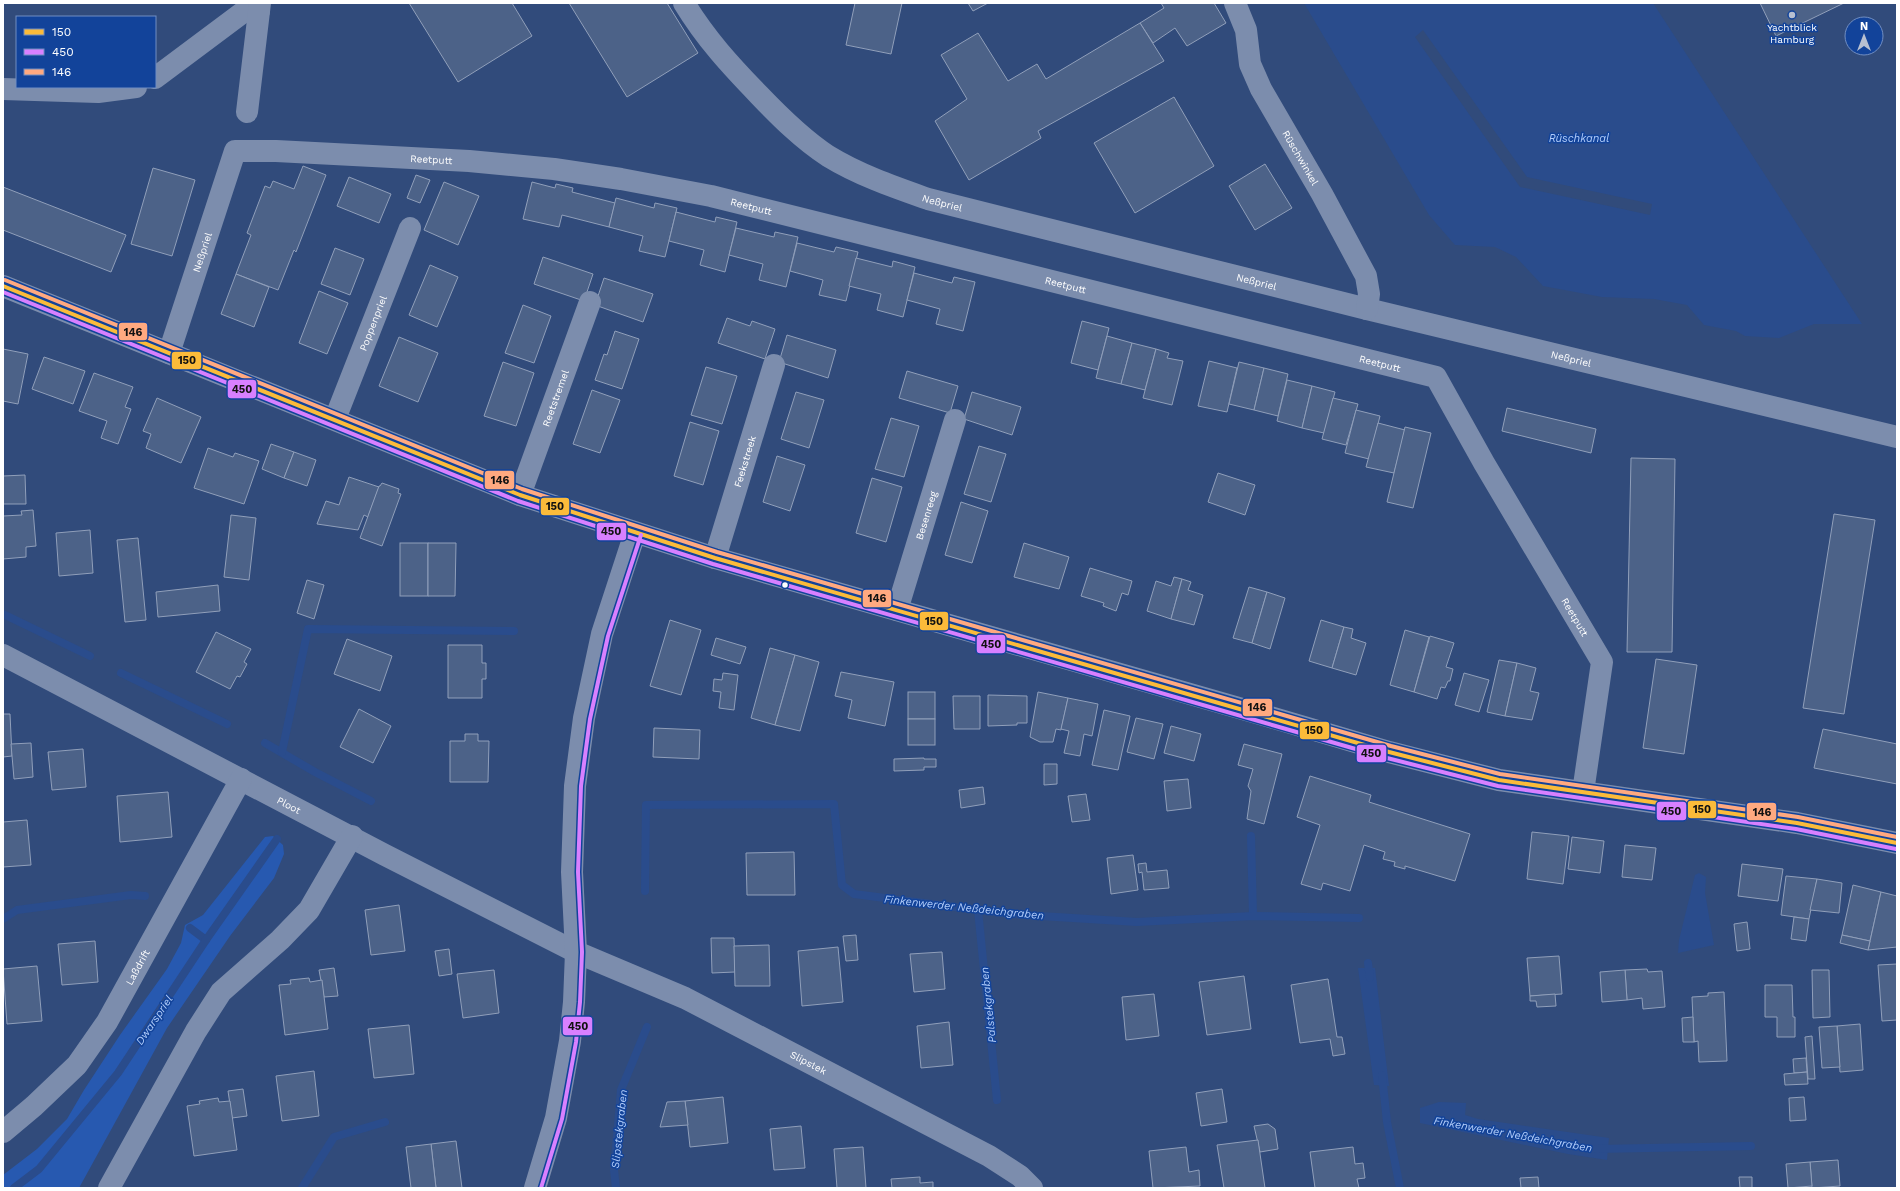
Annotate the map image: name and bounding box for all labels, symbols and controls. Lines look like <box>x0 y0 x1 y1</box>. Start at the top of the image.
marker: Yachtblick Hamburg <box>1787 10 1797 20</box>
legend <box>16 16 156 88</box>
north arrow <box>1844 16 1884 56</box>
text: N <box>1860 20 1868 33</box>
place label: Yachtblick Hamburg <box>1767 22 1817 45</box>
text: 150 <box>52 25 71 39</box>
text: 450 <box>52 45 74 59</box>
text: 146 <box>52 65 71 79</box>
street label: Rüschwinkel <box>1280 129 1321 187</box>
water label: Rüschkanal <box>1549 132 1610 145</box>
street label: Reetputt <box>410 153 453 166</box>
street label: Neßpriel <box>920 192 963 213</box>
street label: Reetputt <box>729 196 774 217</box>
street label: Neßpriel <box>191 231 214 274</box>
street label: Neßpriel <box>1235 271 1278 292</box>
street label: Reetputt <box>1044 275 1088 296</box>
street label: Poppenpriel <box>357 294 389 353</box>
line badge: 146 <box>118 322 148 341</box>
text: 146 <box>124 326 143 339</box>
street label: Neßpriel <box>1550 349 1592 369</box>
line badge: 150 <box>171 351 202 370</box>
street label: Reetputt <box>1358 353 1403 374</box>
text: 150 <box>178 354 196 367</box>
street label: Reetstremel <box>540 368 571 428</box>
line badge: 450 <box>227 379 257 399</box>
text: 450 <box>232 383 252 396</box>
street label: Feekstreek <box>732 434 758 489</box>
line badge: 146 <box>484 470 515 490</box>
text: 146 <box>491 474 510 487</box>
street label: Besenreeg <box>914 489 939 541</box>
line badge: 150 <box>540 497 570 516</box>
text: 150 <box>546 500 564 513</box>
line badge: 450 <box>596 522 627 541</box>
text: 450 <box>601 525 621 538</box>
unlabelled marker <box>780 580 790 590</box>
line badge: 146 <box>862 589 892 608</box>
text: 146 <box>868 592 887 605</box>
street label: Reetputt <box>1559 596 1591 639</box>
line badge: 150 <box>919 611 949 631</box>
text: 150 <box>925 615 943 628</box>
line badge: 450 <box>976 634 1006 654</box>
text: 450 <box>981 638 1001 651</box>
line badge: 146 <box>1242 698 1273 717</box>
text: 146 <box>1248 701 1267 714</box>
line badge: 150 <box>1299 721 1330 740</box>
text: 150 <box>1305 724 1323 737</box>
line badge: 450 <box>1356 744 1387 763</box>
text: 450 <box>1361 747 1381 760</box>
street label: Ploot <box>275 795 303 816</box>
line badge: 150 <box>1687 800 1717 819</box>
line badge: 450 <box>1656 801 1687 821</box>
line badge: 146 <box>1746 802 1777 821</box>
text: 150 <box>1693 803 1711 816</box>
text: 450 <box>1661 805 1681 818</box>
text: 146 <box>1753 806 1772 819</box>
water label: Finkenwerder Neßdeichgraben <box>883 893 1045 922</box>
street label: Laßdrift <box>124 947 152 987</box>
water label: Palstekgraben <box>978 966 999 1044</box>
water label: Dwarspriel <box>133 993 176 1047</box>
line badge: 450 <box>562 1016 593 1036</box>
text: 450 <box>568 1020 588 1033</box>
street label: Slipstek <box>788 1049 829 1077</box>
water label: Slipstekgraben <box>609 1089 630 1169</box>
water label: Finkenwerder Neßdeichgraben <box>1433 1114 1593 1155</box>

